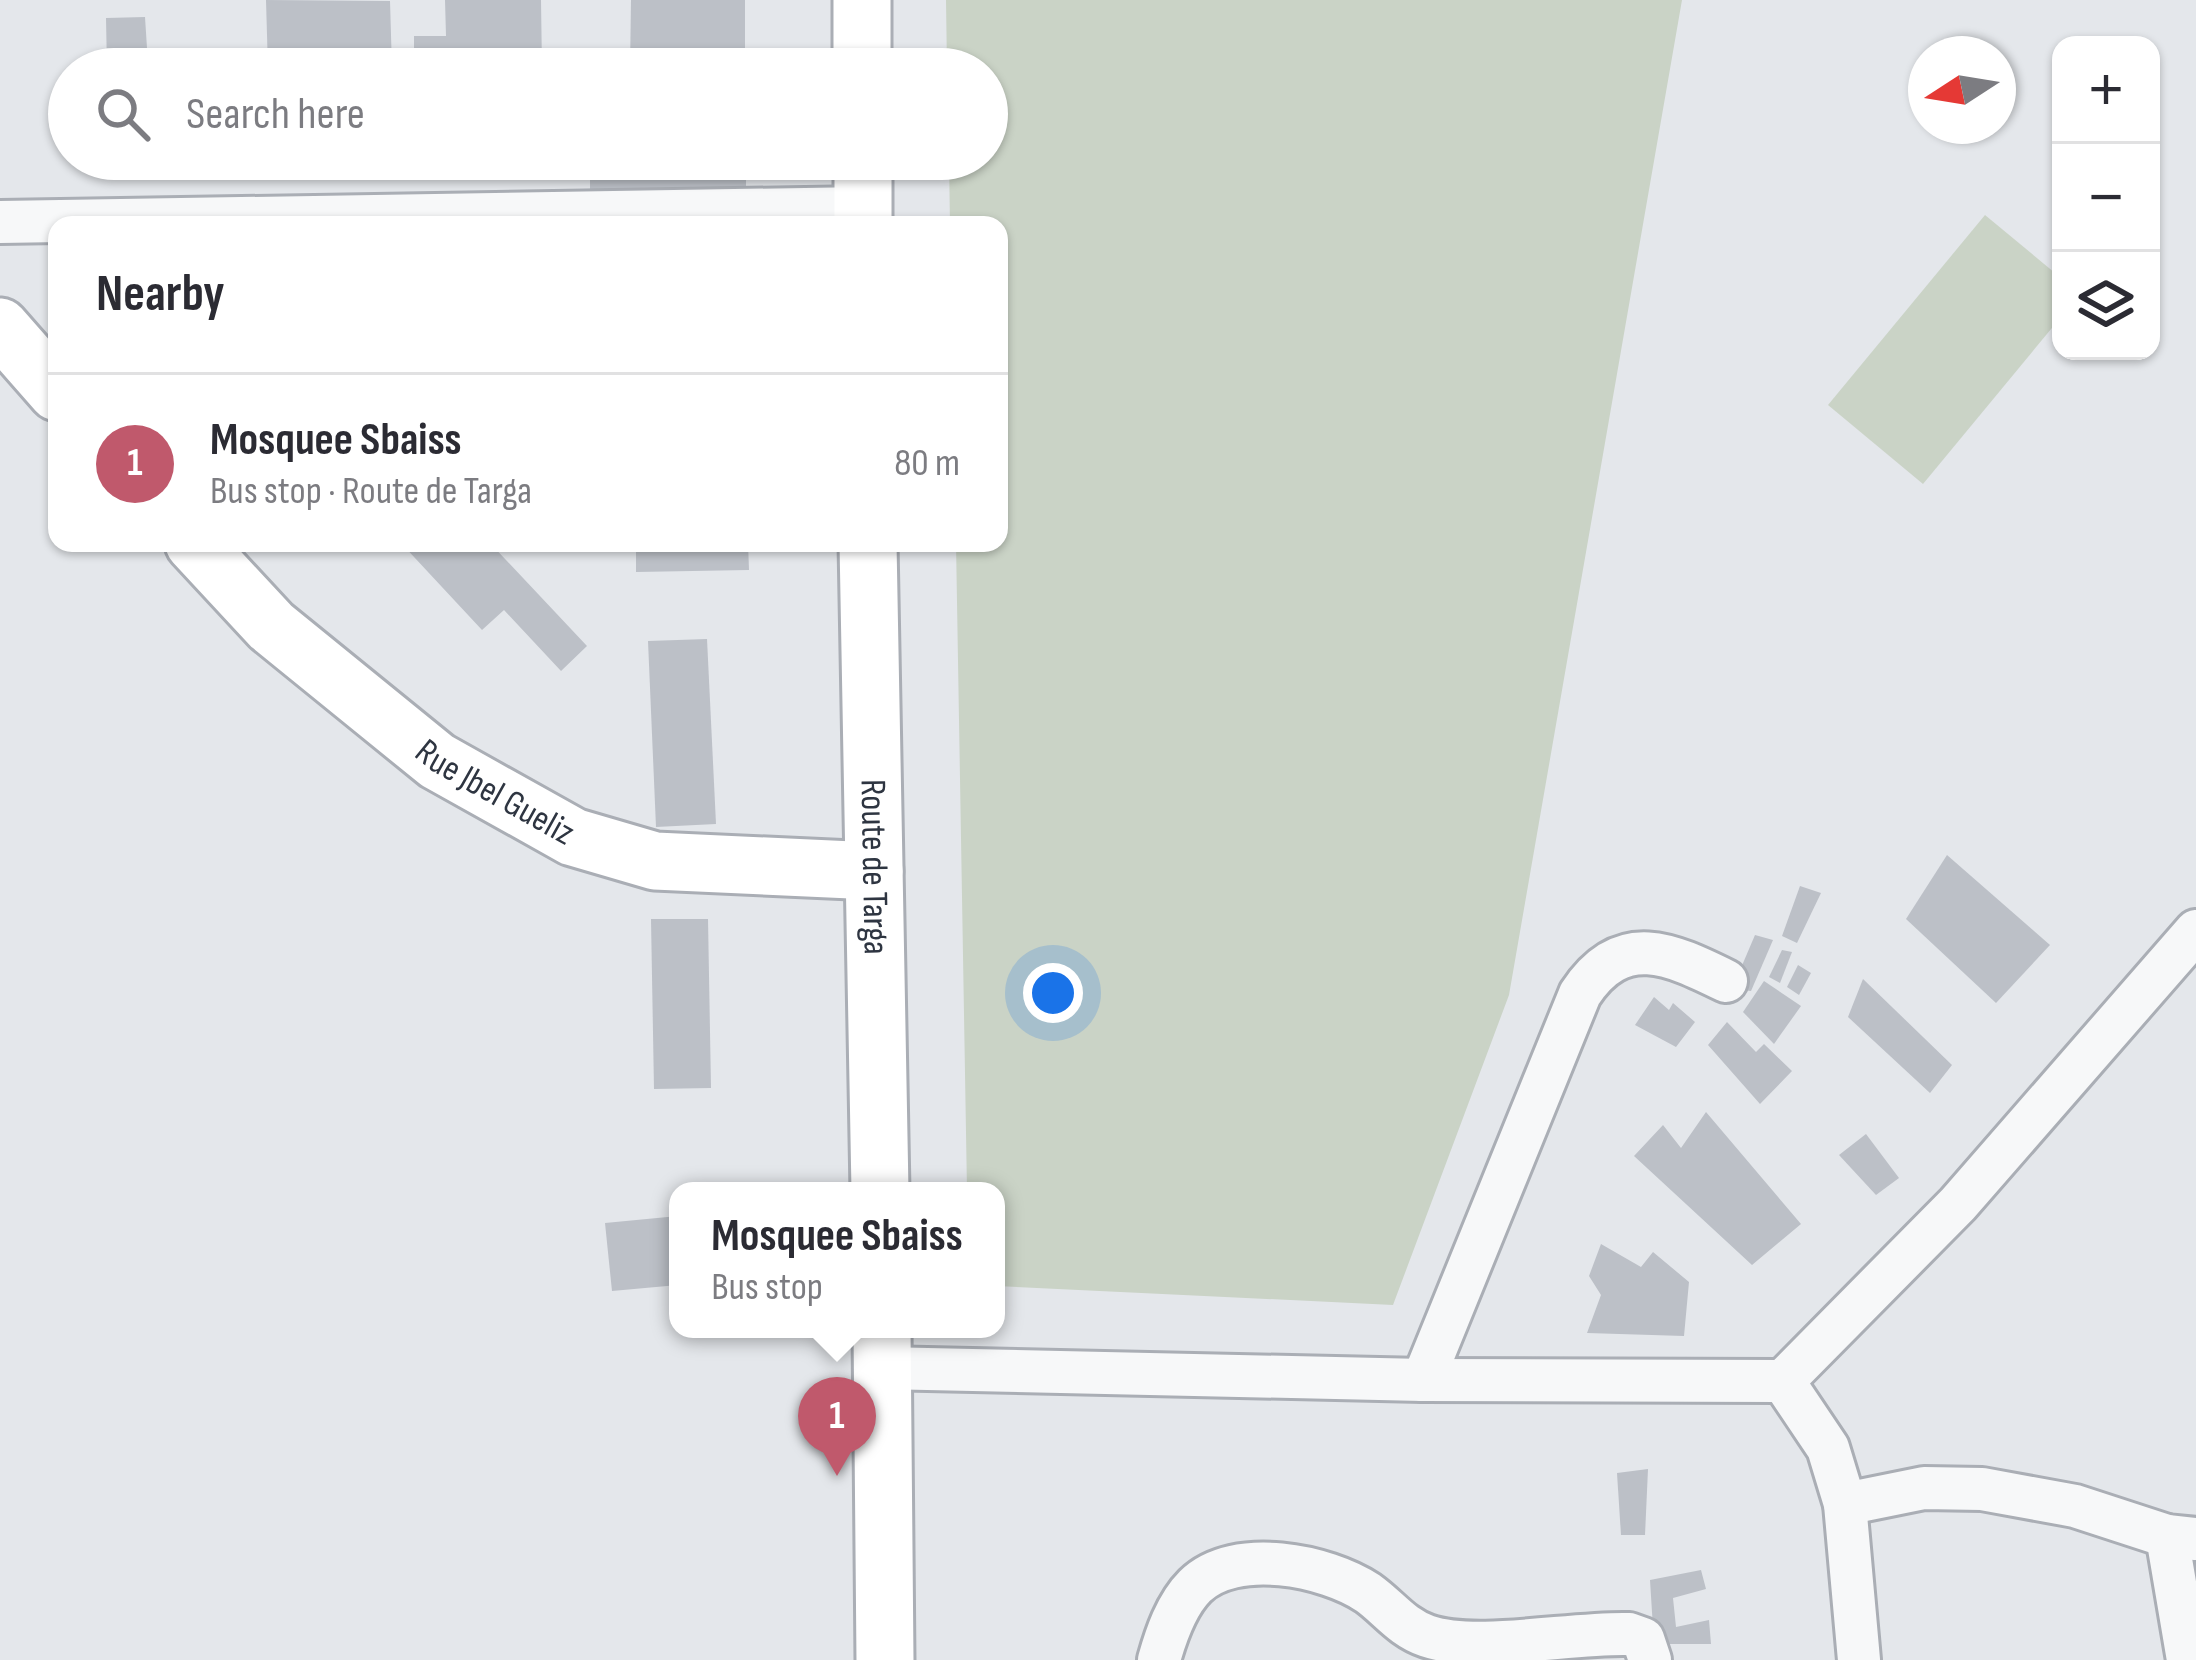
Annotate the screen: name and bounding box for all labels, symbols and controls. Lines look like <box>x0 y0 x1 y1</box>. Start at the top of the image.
north arrow <box>1908 36 2016 144</box>
map controls <box>2052 36 2160 360</box>
button: + <box>2052 36 2160 144</box>
search box <box>48 48 1008 180</box>
icon: search <box>90 81 156 147</box>
text: Search here <box>186 87 365 142</box>
button: − <box>2052 144 2160 252</box>
button: layers <box>2052 252 2160 360</box>
text: Nearby <box>96 264 225 325</box>
text: Mosquee Sbaiss <box>210 413 462 468</box>
text: 1 <box>127 440 143 487</box>
text: 80 m <box>894 440 960 487</box>
text: Bus stop · Route de Targa <box>210 468 532 515</box>
street label: Rue Jbel Gueliz <box>406 730 582 855</box>
street label: Route de Targa <box>851 779 897 955</box>
your location <box>1023 963 1083 1023</box>
popup <box>669 1182 1005 1338</box>
text: Mosquee Sbaiss <box>711 1209 963 1264</box>
text: Bus stop <box>711 1264 823 1311</box>
pin: 1 <box>798 1377 876 1476</box>

